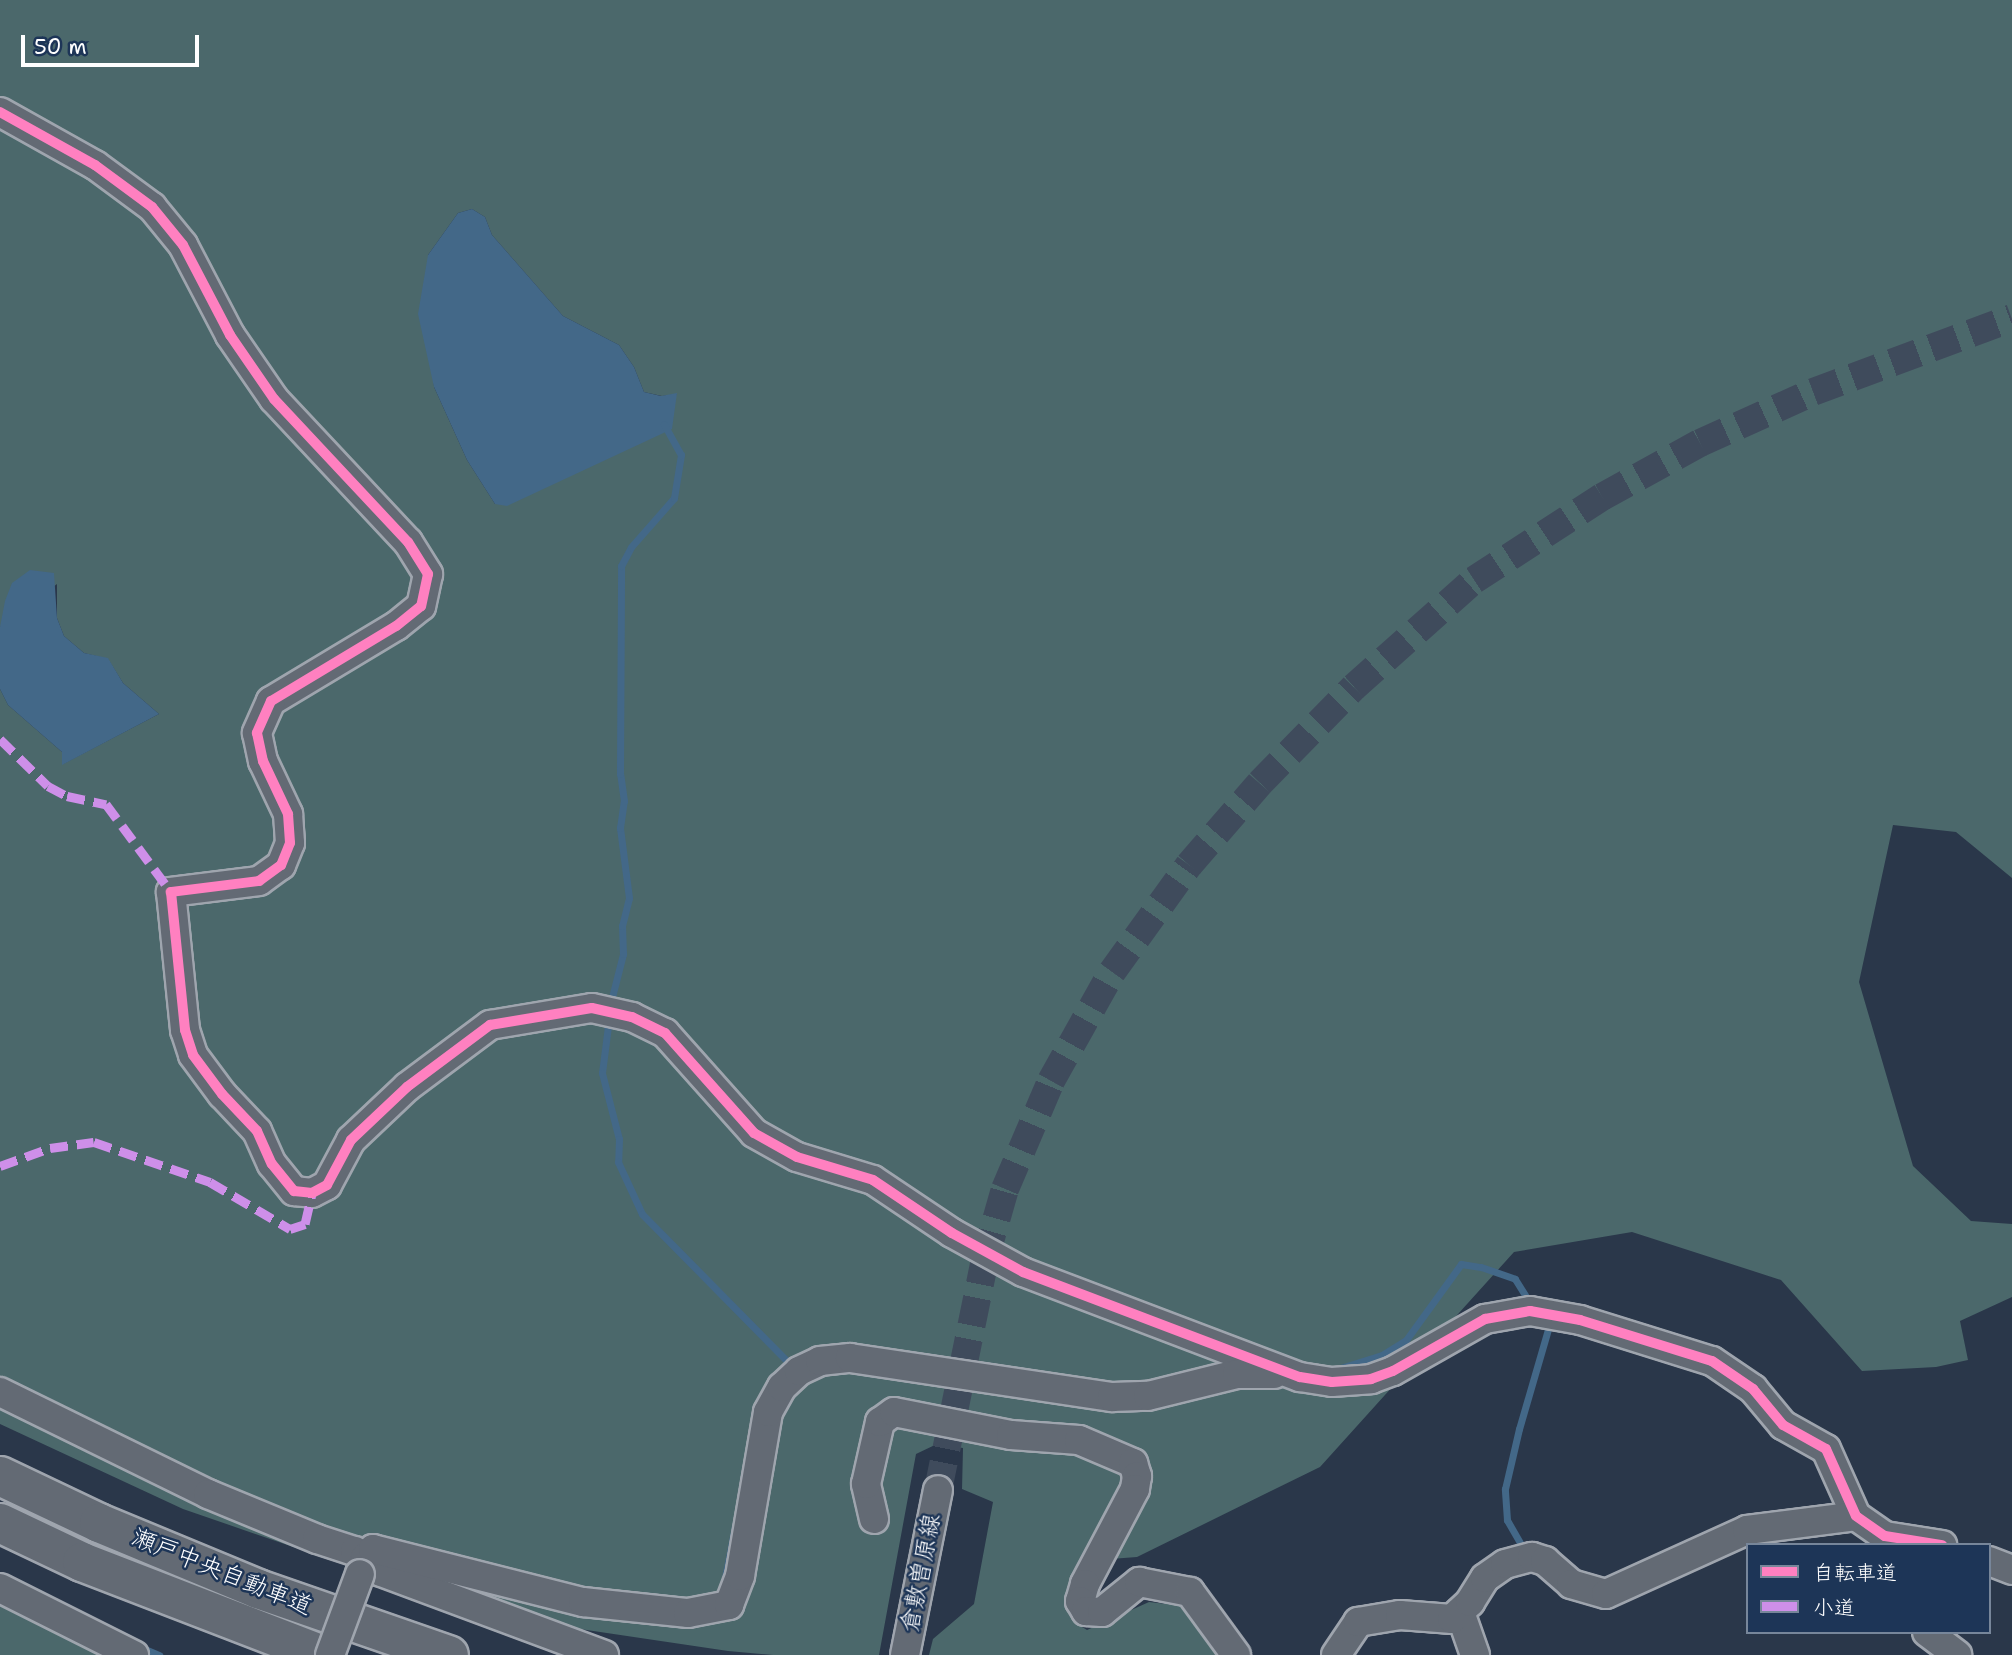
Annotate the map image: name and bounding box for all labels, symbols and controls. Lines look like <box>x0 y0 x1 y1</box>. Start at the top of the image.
scale bar <box>24 21 203 65</box>
text: 50 m <box>34 33 87 61</box>
street label: 倉敷曽原線 <box>895 1511 947 1635</box>
street label: 瀬戸中央自動車道 <box>128 1523 316 1621</box>
legend <box>1746 1543 1991 1634</box>
text: 自転車道 <box>1813 1559 1897 1587</box>
text: 小道 <box>1813 1594 1855 1622</box>

